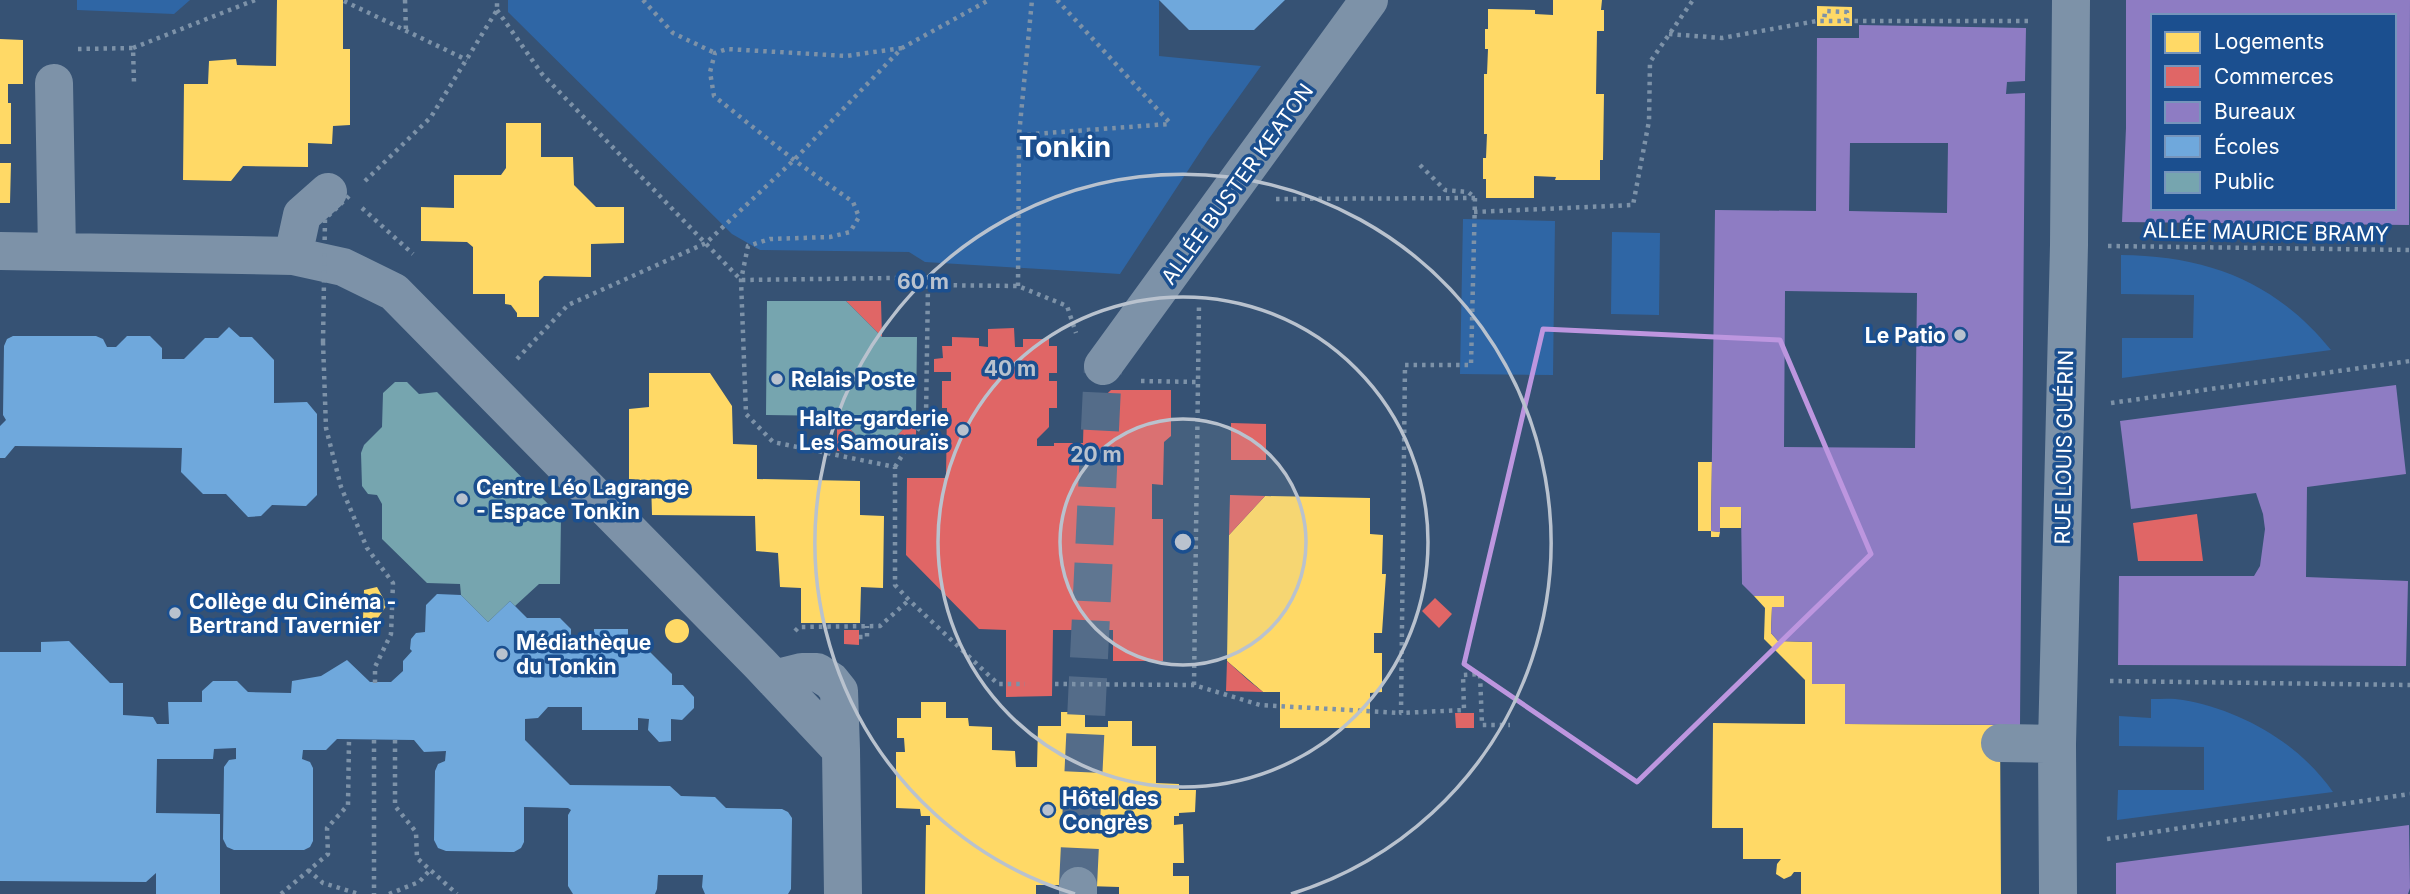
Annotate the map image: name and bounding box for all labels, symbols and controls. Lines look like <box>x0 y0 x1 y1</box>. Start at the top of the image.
legend <box>2151 14 2396 210</box>
text: Logements <box>2214 29 2324 54</box>
text: Commerces <box>2214 64 2334 89</box>
street label: ALLÉE BUSTER KEATON <box>1155 78 1318 289</box>
text: Bureaux <box>2214 99 2296 124</box>
district label: Tonkin <box>1019 130 1111 164</box>
text: Écoles <box>2214 133 2280 159</box>
text: Public <box>2214 169 2275 194</box>
street label: ALLÉE MAURICE BRAMY <box>2143 216 2389 247</box>
text: 60 m <box>897 269 949 294</box>
place label: Le Patio <box>1865 323 1946 348</box>
marker: Le Patio <box>1952 327 1968 343</box>
street label: RUE LOUIS GUÉRIN <box>2049 349 2078 544</box>
text: 40 m <box>984 356 1036 381</box>
place label: Relais Poste <box>791 367 915 392</box>
marker: Relais Poste <box>769 371 785 387</box>
place label: Halte-garderie Les Samouraïs <box>799 406 949 455</box>
marker: Halte-garderie Les Samouraïs <box>955 422 971 438</box>
text: 20 m <box>1070 442 1122 467</box>
place label: Centre Léo Lagrange - Espace Tonkin <box>476 475 689 524</box>
marker: Centre Léo Lagrange - Espace Tonkin <box>454 491 470 507</box>
centre of rings <box>1171 530 1195 554</box>
place label: Collège du Cinéma - Bertrand Tavernier <box>189 589 396 638</box>
marker: Collège du Cinéma - Bertrand Tavernier <box>167 605 183 621</box>
place label: Médiathèque du Tonkin <box>516 630 651 679</box>
marker: Médiathèque du Tonkin <box>494 646 510 662</box>
place label: Hôtel des Congrès <box>1062 786 1159 835</box>
marker: Hôtel des Congrès <box>1040 802 1056 818</box>

